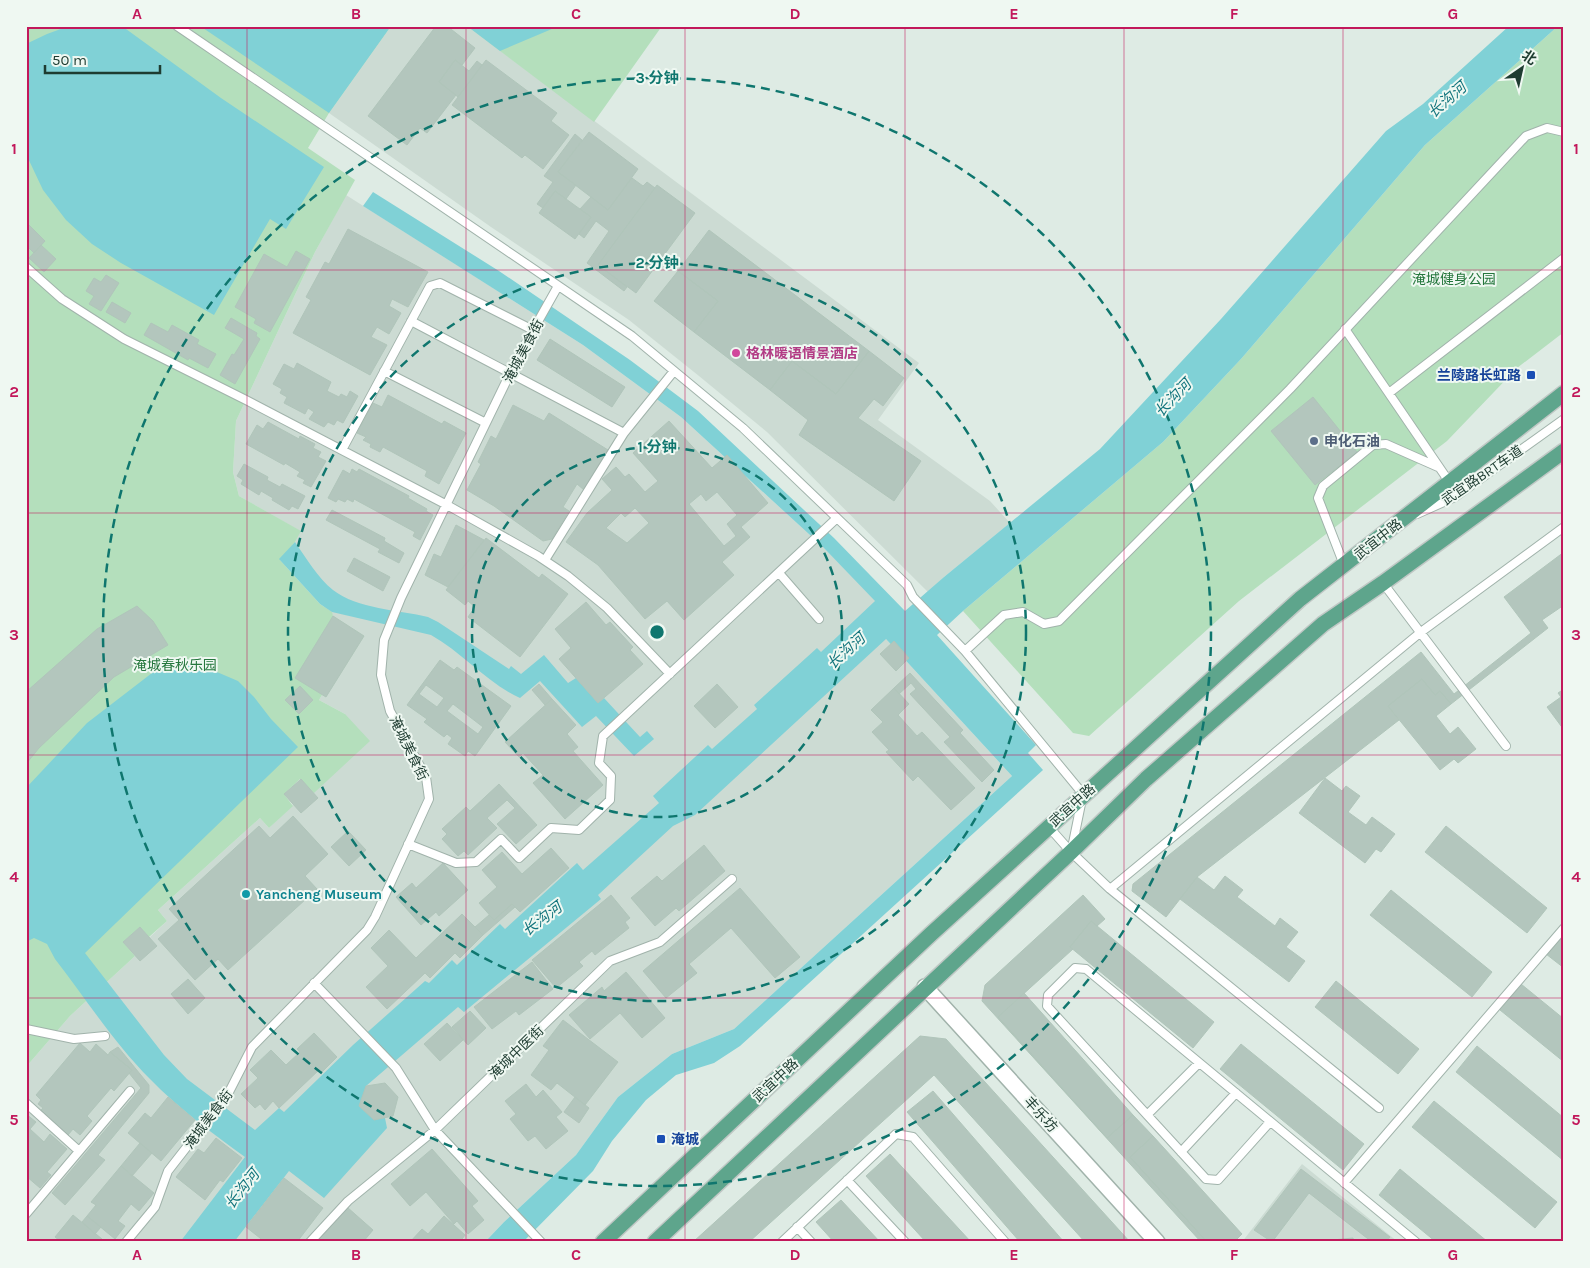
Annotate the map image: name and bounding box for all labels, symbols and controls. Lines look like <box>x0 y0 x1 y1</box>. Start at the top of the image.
text: A <box>132 4 142 23</box>
text: B <box>351 4 361 23</box>
text: C <box>571 4 581 23</box>
text: D <box>790 4 801 23</box>
text: E <box>1009 4 1019 23</box>
text: F <box>1230 4 1239 23</box>
text: G <box>1448 4 1458 23</box>
scale bar <box>45 42 160 74</box>
north arrow <box>1498 42 1548 92</box>
text: 北 <box>1518 47 1540 69</box>
text: 50 m <box>52 51 87 69</box>
text: 3 分钟 <box>635 69 679 87</box>
water label: 长沟河 <box>1424 76 1472 122</box>
text: 1 <box>11 139 17 158</box>
text: 1 <box>1573 139 1579 158</box>
text: 2 分钟 <box>636 254 678 272</box>
park label: 淹城健身公园 <box>1412 271 1496 288</box>
street label: 淹城美食街 <box>500 316 547 386</box>
place label: 格林暖语情景酒店 <box>746 345 858 362</box>
marker: 格林暖语情景酒店 <box>730 347 742 359</box>
place label: 兰陵路长虹路 <box>1437 367 1521 384</box>
marker: 兰陵路长虹路 <box>1525 369 1537 381</box>
water label: 长沟河 <box>1151 373 1197 420</box>
text: 2 <box>9 382 19 401</box>
text: 2 <box>1571 382 1581 401</box>
place label: 申化石油 <box>1324 433 1380 450</box>
marker: 申化石油 <box>1308 435 1320 447</box>
text: 1 分钟 <box>637 438 677 456</box>
street label: 武宜路BRT车道 <box>1438 442 1526 509</box>
street label: 武宜中路 <box>1351 515 1406 563</box>
centre of rings <box>648 623 666 641</box>
text: 3 <box>9 625 19 644</box>
text: 3 <box>1571 625 1581 644</box>
water label: 长沟河 <box>823 627 871 673</box>
park label: 淹城春秋乐园 <box>133 657 217 674</box>
street label: 淹城美食街 <box>386 713 432 783</box>
street label: 武宜中路 <box>1046 780 1099 830</box>
text: 4 <box>9 867 19 886</box>
text: 4 <box>1571 867 1581 886</box>
place label: Yancheng Museum <box>256 886 382 903</box>
marker: Yancheng Museum <box>240 888 252 900</box>
water label: 长沟河 <box>519 896 568 940</box>
street label: 淹城中医街 <box>485 1022 547 1083</box>
street label: 武宜中路 <box>749 1055 802 1106</box>
street label: 淹城美食街 <box>181 1086 236 1152</box>
street label: 丰乐坊 <box>1020 1093 1061 1136</box>
text: 5 <box>9 1110 19 1129</box>
text: 5 <box>1571 1110 1581 1129</box>
place label: 淹城 <box>671 1131 699 1148</box>
marker: 淹城 <box>655 1133 667 1145</box>
water label: 长沟河 <box>221 1164 265 1212</box>
text: A <box>132 1245 142 1264</box>
text: B <box>351 1245 361 1264</box>
text: C <box>571 1245 581 1264</box>
text: D <box>790 1245 801 1264</box>
text: E <box>1009 1245 1019 1264</box>
text: F <box>1230 1245 1239 1264</box>
text: G <box>1448 1245 1458 1264</box>

